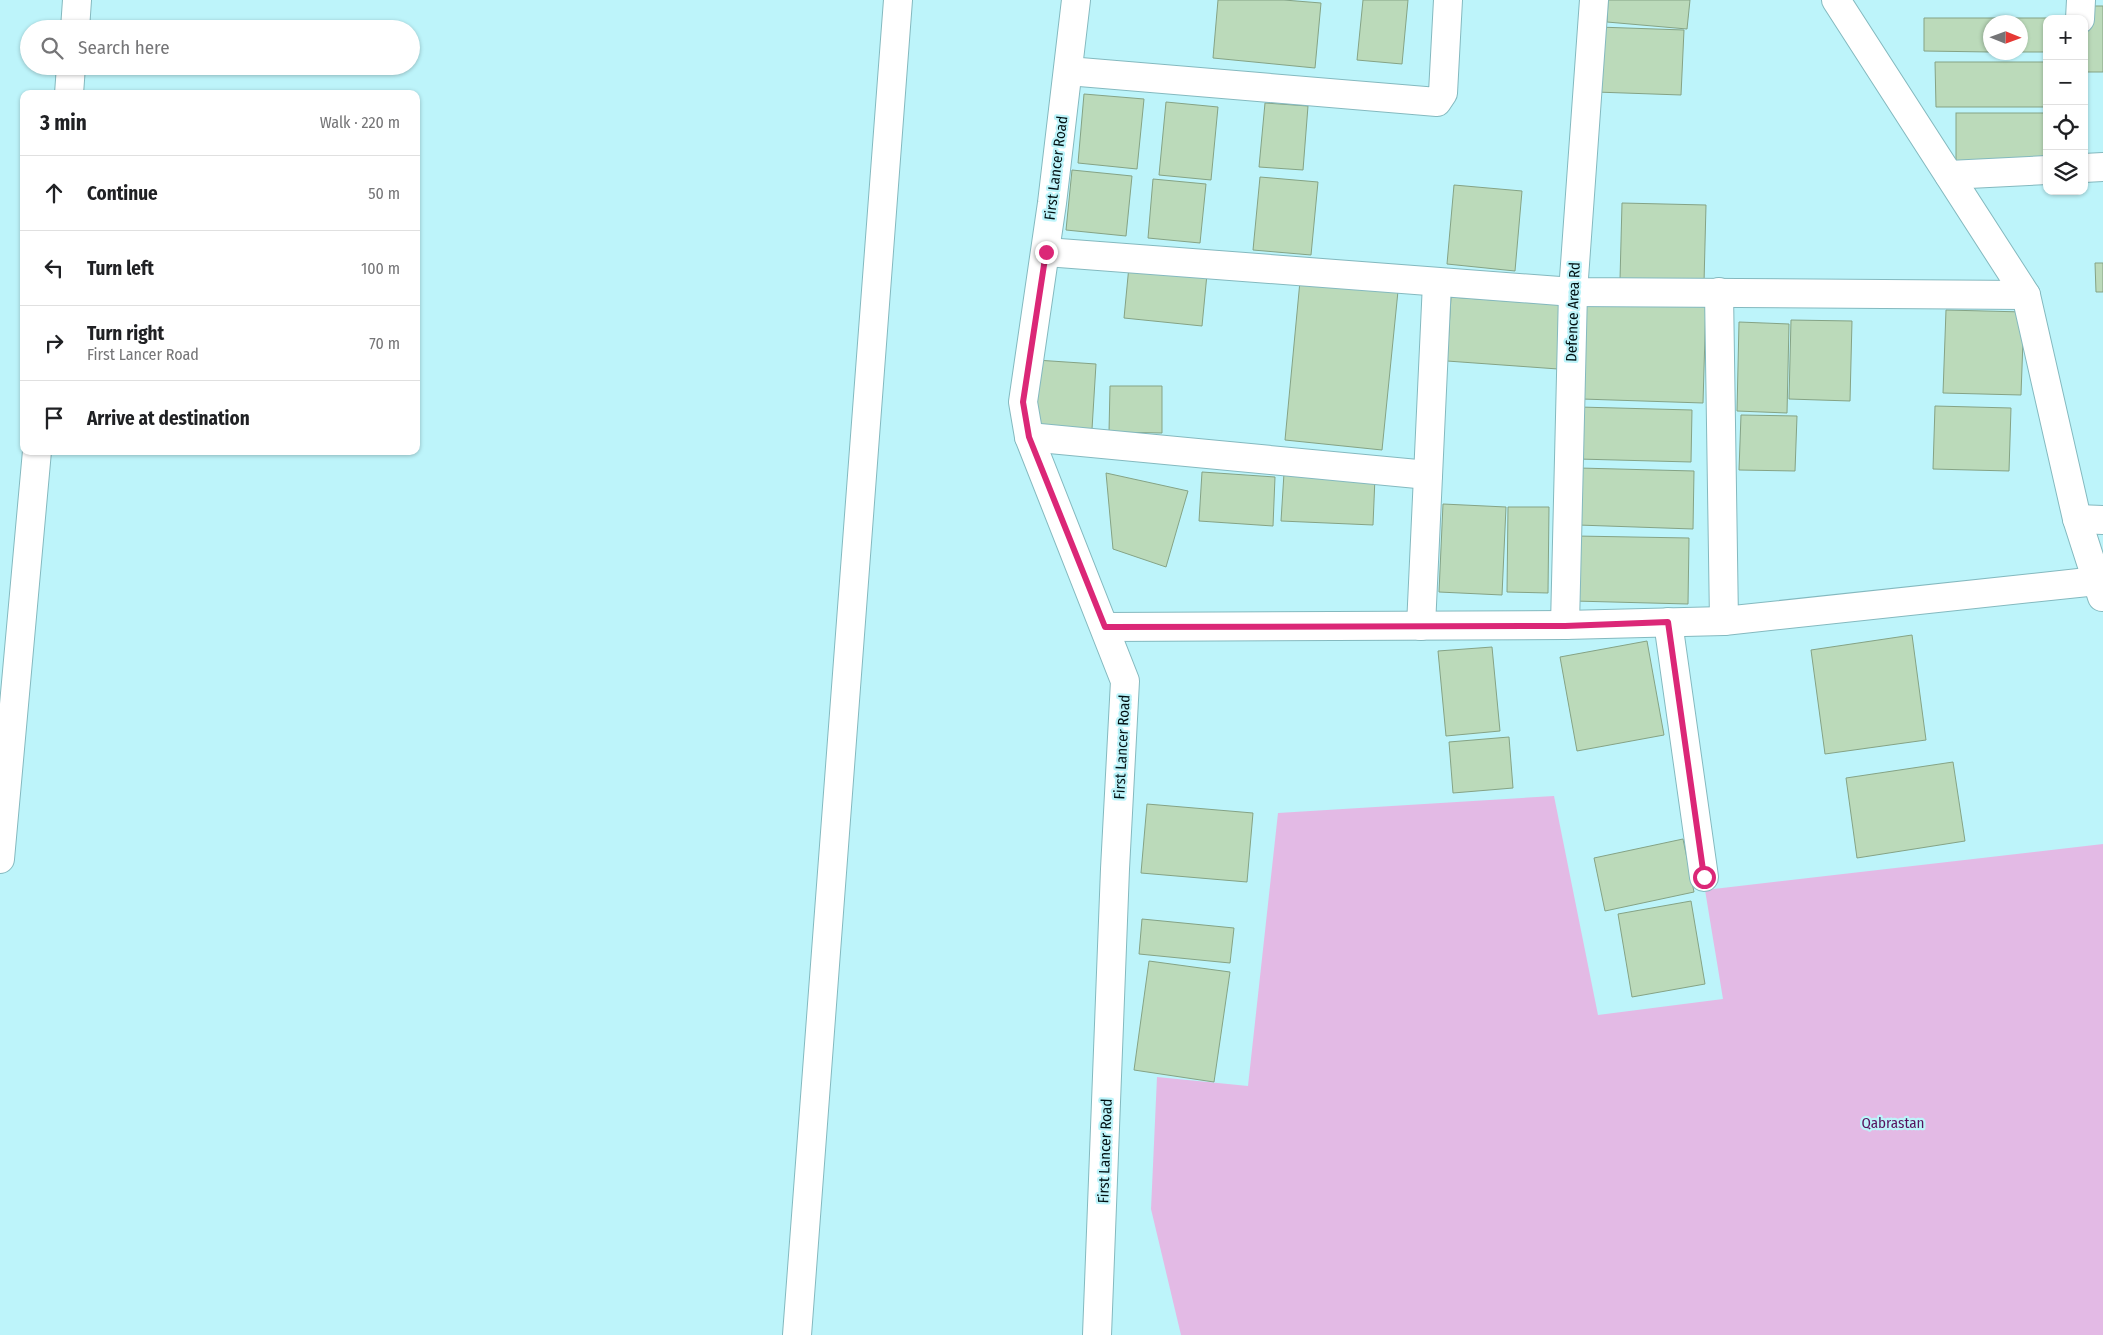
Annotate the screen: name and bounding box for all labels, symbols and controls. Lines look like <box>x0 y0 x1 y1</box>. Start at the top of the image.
north arrow <box>1983 15 2028 60</box>
map controls <box>2043 15 2088 195</box>
button: + <box>2043 15 2088 60</box>
search box <box>20 20 420 75</box>
icon: search <box>38 34 66 62</box>
text: Search here <box>78 36 170 59</box>
button: − <box>2043 60 2088 105</box>
button: locate <box>2043 105 2088 150</box>
text: 3 min <box>40 110 87 136</box>
text: Walk · 220 m <box>320 113 400 132</box>
street label: First Lancer Road <box>1041 115 1071 221</box>
button: layers <box>2043 150 2088 195</box>
icon: ahead <box>40 179 68 207</box>
text: Continue <box>87 182 158 205</box>
text: 50 m <box>368 184 400 203</box>
route end <box>1035 241 1058 264</box>
icon: left <box>40 254 68 282</box>
text: Turn left <box>87 257 154 280</box>
text: 100 m <box>361 259 400 278</box>
street label: Defence Area Rd <box>1562 262 1584 362</box>
text: Turn right <box>87 322 164 345</box>
icon: right <box>40 329 68 357</box>
text: 70 m <box>369 334 400 353</box>
text: First Lancer Road <box>87 345 199 364</box>
icon: arrive <box>40 404 68 432</box>
text: Arrive at destination <box>87 407 250 430</box>
street label: First Lancer Road <box>1110 694 1134 800</box>
route start <box>1693 866 1716 889</box>
street label: First Lancer Road <box>1094 1098 1116 1204</box>
park label: Qabrastan <box>1861 1114 1925 1132</box>

